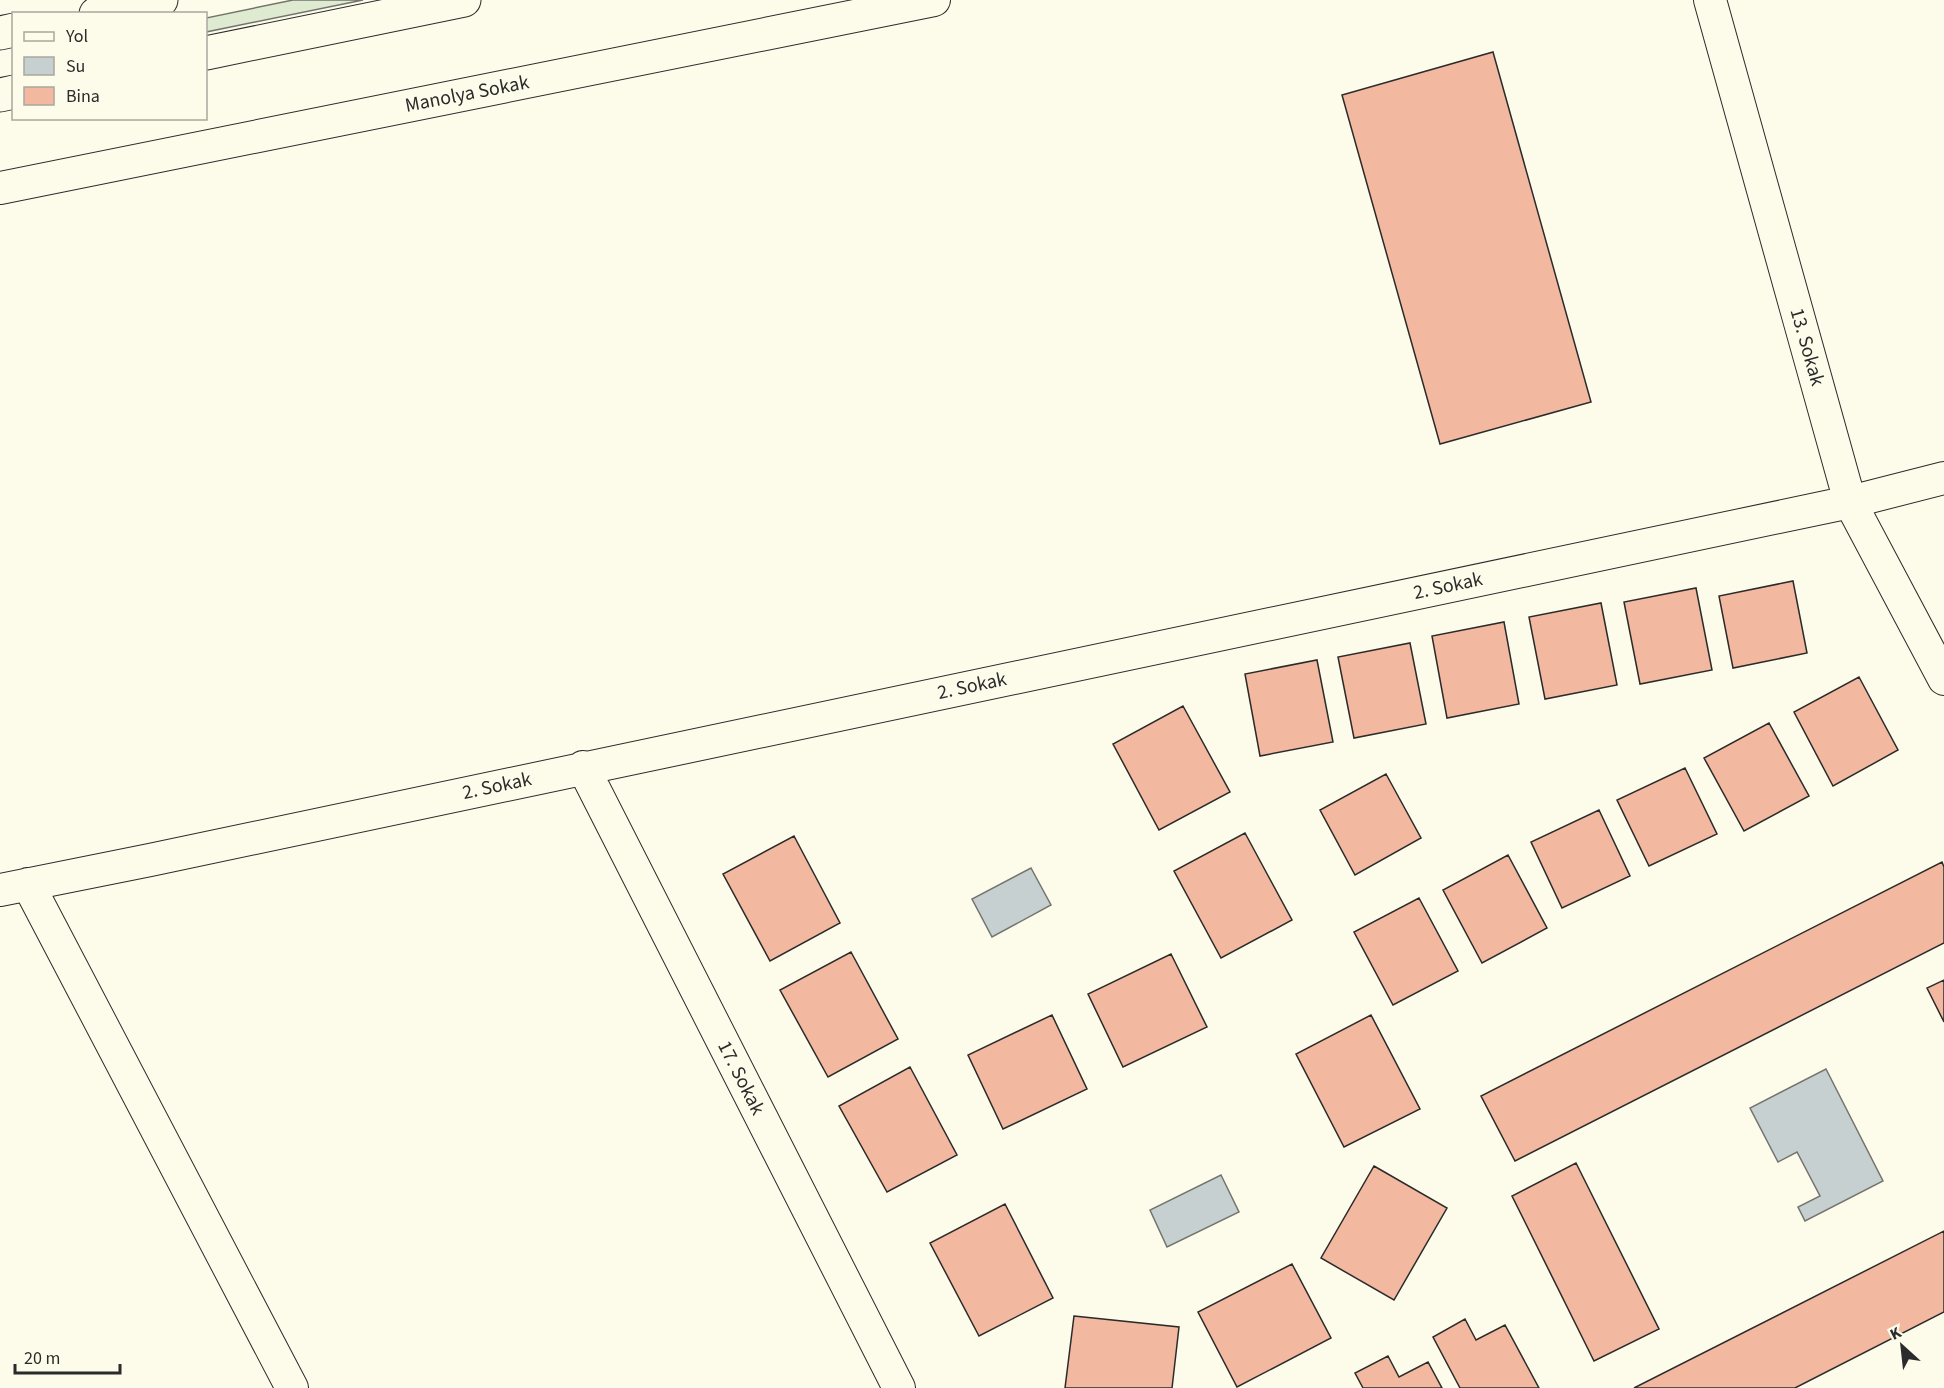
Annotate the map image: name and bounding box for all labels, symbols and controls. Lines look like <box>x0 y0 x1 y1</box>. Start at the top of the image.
legend <box>12 12 207 120</box>
text: Yol <box>65 24 88 49</box>
text: Su <box>66 54 85 79</box>
street label: Manolya Sokak <box>403 68 531 120</box>
text: Bina <box>66 84 100 109</box>
street label: 13. Sokak <box>1783 305 1832 389</box>
street label: 2. Sokak <box>1411 565 1485 607</box>
street label: 2. Sokak <box>935 665 1009 707</box>
street label: 2. Sokak <box>460 765 534 807</box>
street label: 17. Sokak <box>710 1036 772 1120</box>
north arrow <box>1872 1316 1932 1376</box>
text: K <box>1886 1321 1905 1346</box>
scale bar <box>15 1337 120 1375</box>
text: 20 m <box>24 1346 60 1371</box>

